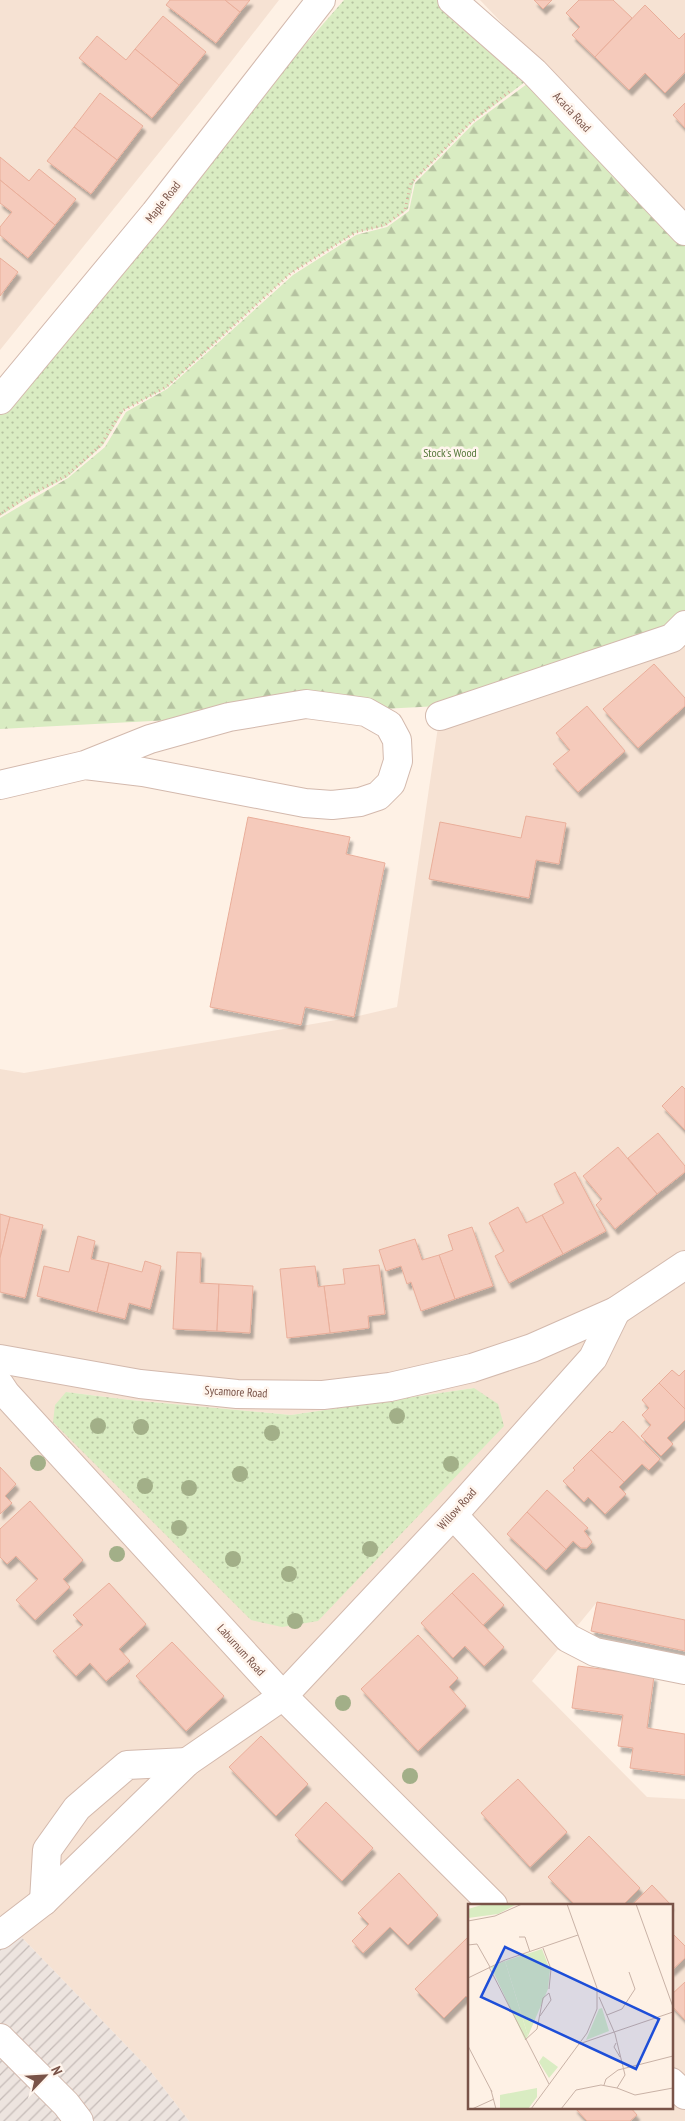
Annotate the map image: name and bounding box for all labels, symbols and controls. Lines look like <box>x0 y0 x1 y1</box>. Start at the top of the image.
street label: Acacia Road <box>550 89 595 135</box>
street label: Maple Road <box>142 178 183 225</box>
park label: Stock's Wood <box>423 445 477 460</box>
street label: Sycamore Road <box>204 1382 268 1401</box>
street label: Willow Road <box>434 1485 479 1533</box>
street label: Laburnum Road <box>214 1621 269 1679</box>
inset map <box>468 1904 672 2108</box>
north arrow <box>20 2051 70 2101</box>
text: N <box>47 2063 67 2078</box>

